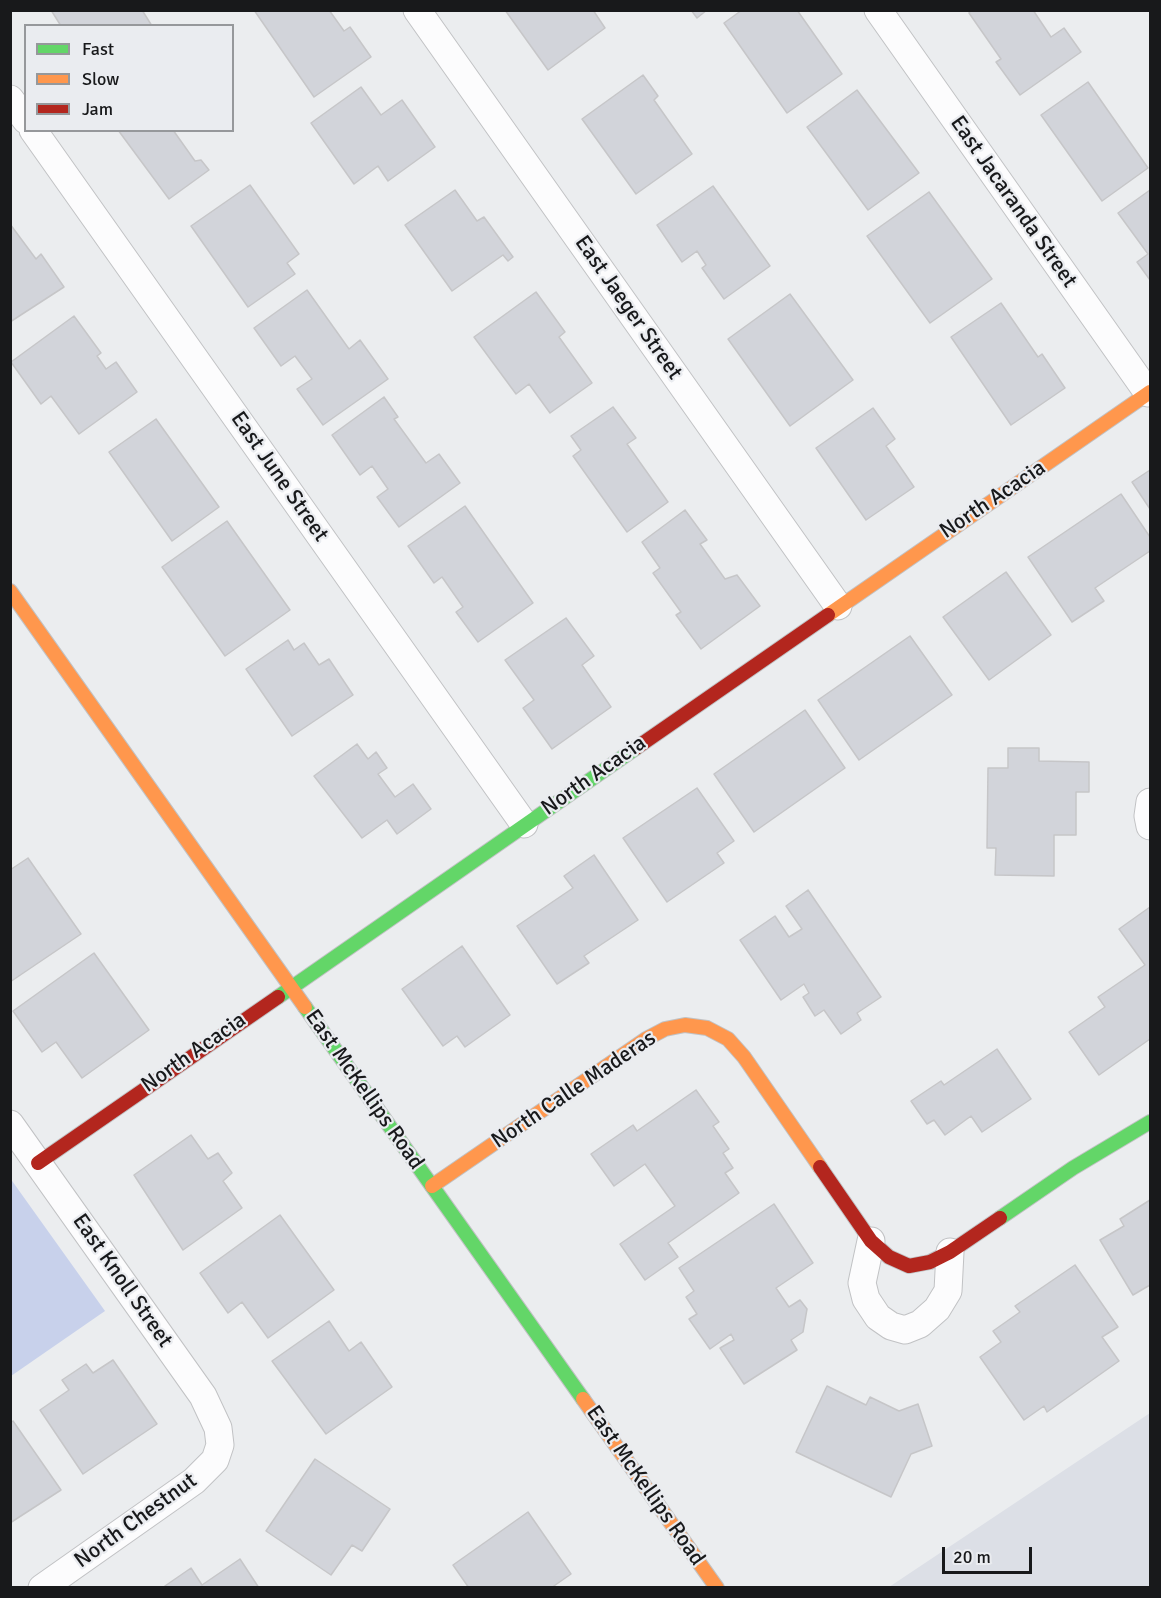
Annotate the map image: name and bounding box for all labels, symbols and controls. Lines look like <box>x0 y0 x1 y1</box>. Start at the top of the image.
legend <box>24 24 234 132</box>
text: Fast <box>82 38 114 60</box>
text: Slow <box>82 68 119 90</box>
text: Jam <box>82 98 113 120</box>
street label: East Jacaranda Street <box>944 111 1082 293</box>
street label: East Jaeger Street <box>568 231 688 385</box>
street label: East June Street <box>224 407 334 547</box>
street label: North Acacia <box>935 455 1051 545</box>
street label: North Acacia <box>537 730 651 822</box>
street label: East McKellips Road <box>299 1005 429 1175</box>
street label: North Acacia <box>137 1007 251 1099</box>
street label: North Calle Maderas <box>487 1025 661 1155</box>
street label: East Knoll Street <box>66 1209 178 1353</box>
street label: East McKellips Road <box>580 1401 710 1571</box>
street label: North Chestnut <box>70 1468 202 1574</box>
scale bar <box>945 1535 1035 1573</box>
text: 20 m <box>953 1546 991 1568</box>

